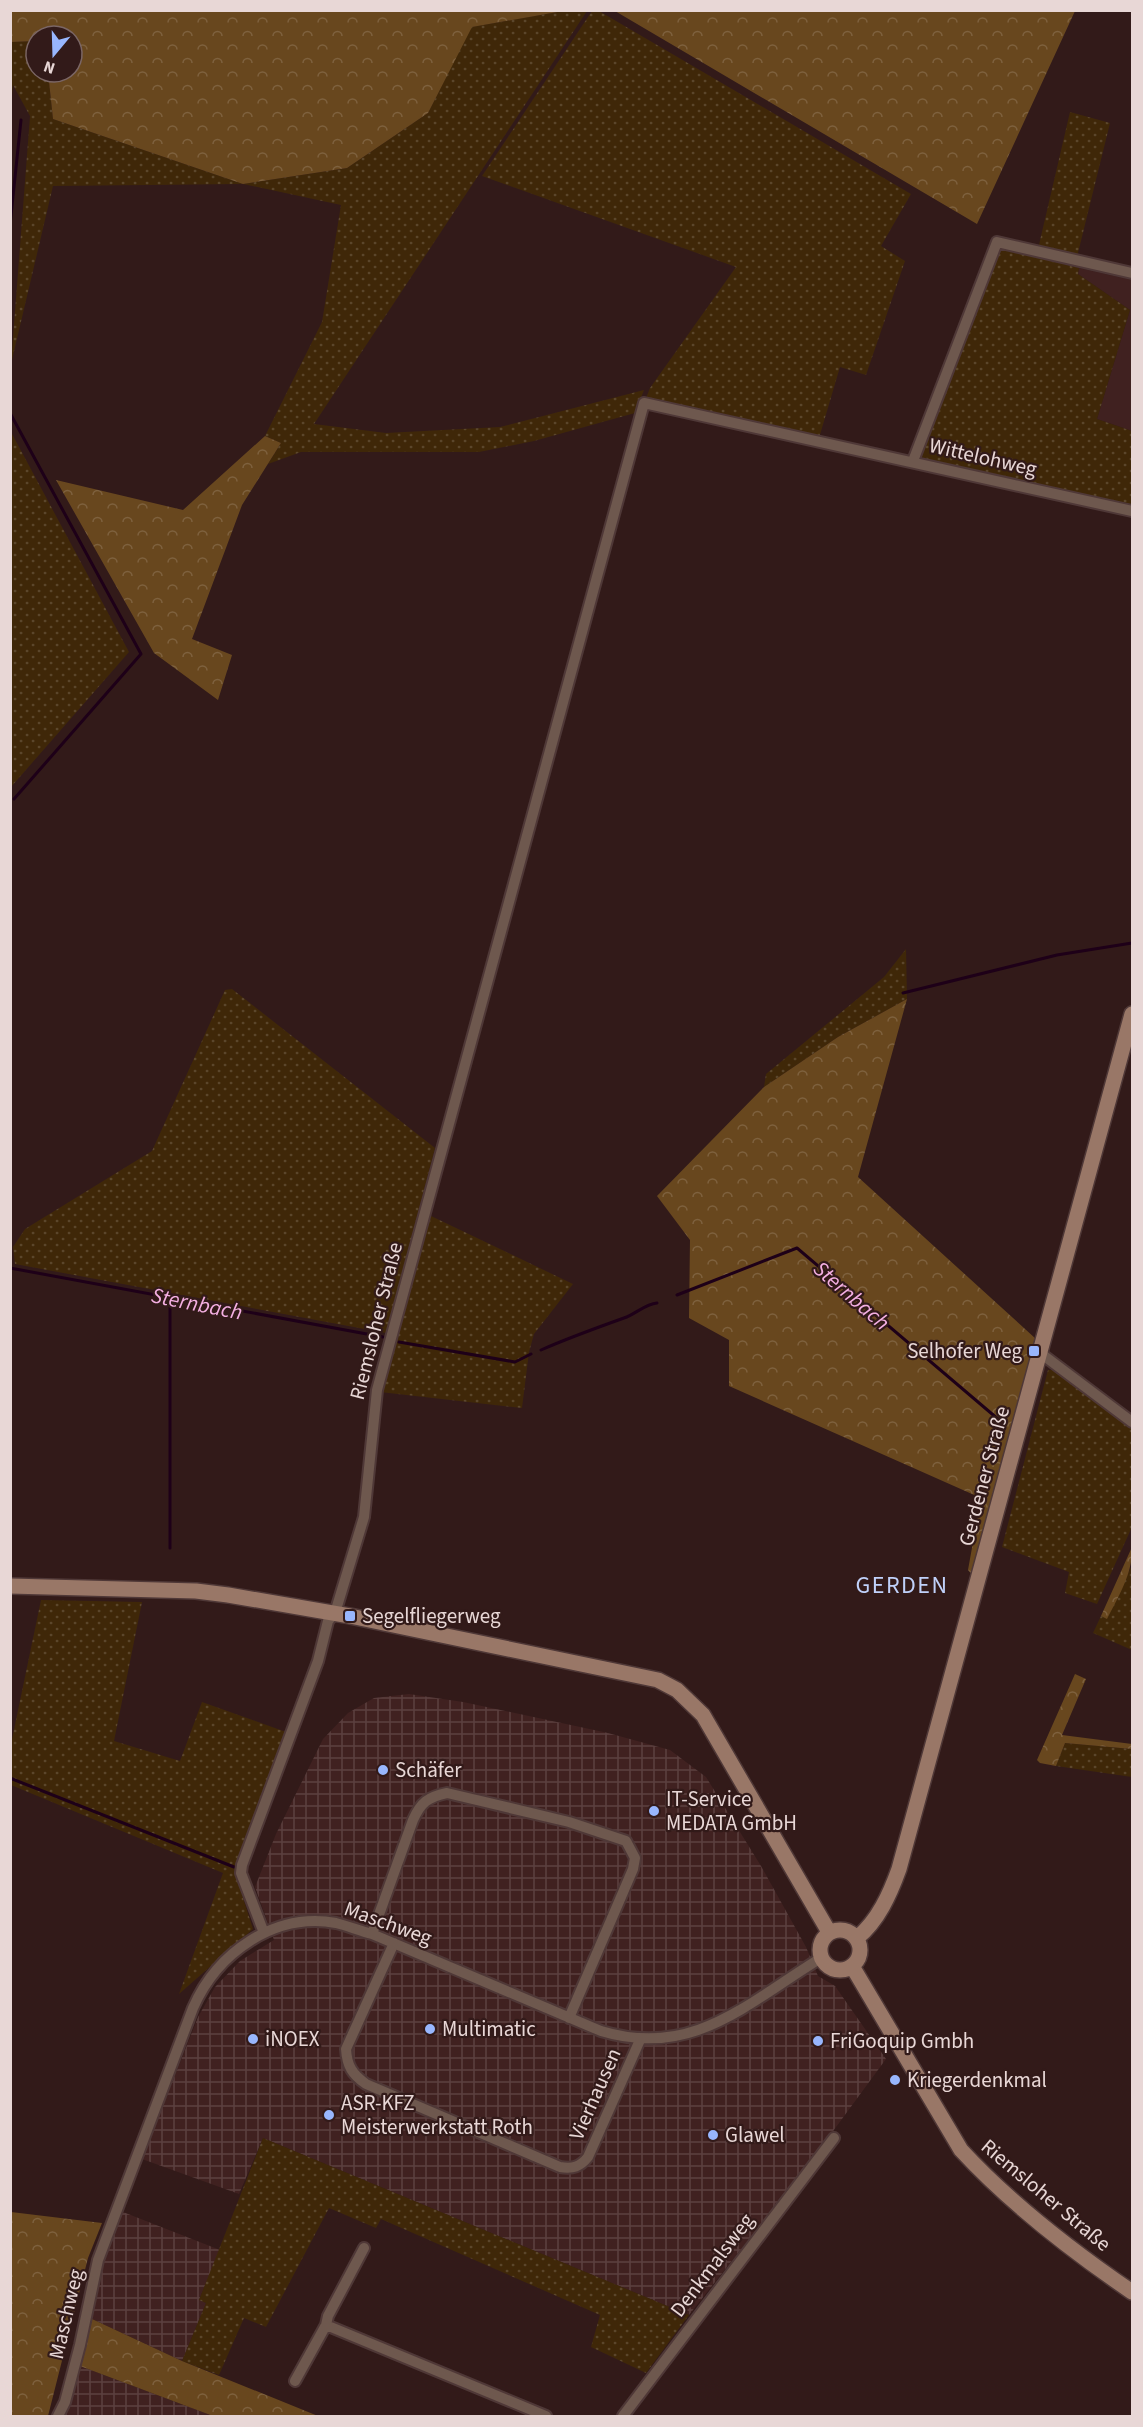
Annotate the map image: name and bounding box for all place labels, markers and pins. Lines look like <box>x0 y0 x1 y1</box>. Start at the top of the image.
place label: Selhofer Weg <box>907 1336 1022 1366</box>
marker: Selhofer Weg <box>1027 1344 1041 1358</box>
place label: Segelfliegerweg <box>362 1601 501 1631</box>
marker: Segelfliegerweg <box>343 1609 357 1623</box>
place label: Schäfer <box>395 1755 462 1785</box>
marker: Schäfer <box>376 1763 390 1777</box>
place label: IT-Service MEDATA GmbH <box>666 1784 797 1838</box>
marker: IT-Service MEDATA GmbH <box>647 1804 661 1818</box>
place label: Multimatic <box>442 2014 536 2044</box>
marker: Multimatic <box>423 2022 437 2036</box>
place label: iNOEX <box>265 2024 320 2054</box>
place label: FriGoquip Gmbh <box>830 2026 974 2056</box>
marker: iNOEX <box>246 2032 260 2046</box>
marker: FriGoquip Gmbh <box>811 2034 825 2048</box>
place label: Kriegerdenkmal <box>907 2065 1047 2095</box>
marker: Kriegerdenkmal <box>888 2073 902 2087</box>
place label: ASR-KFZ Meisterwerkstatt Roth <box>341 2088 533 2142</box>
marker: ASR-KFZ Meisterwerkstatt Roth <box>322 2108 336 2122</box>
place label: Glawel <box>725 2120 785 2150</box>
marker: Glawel <box>706 2128 720 2142</box>

